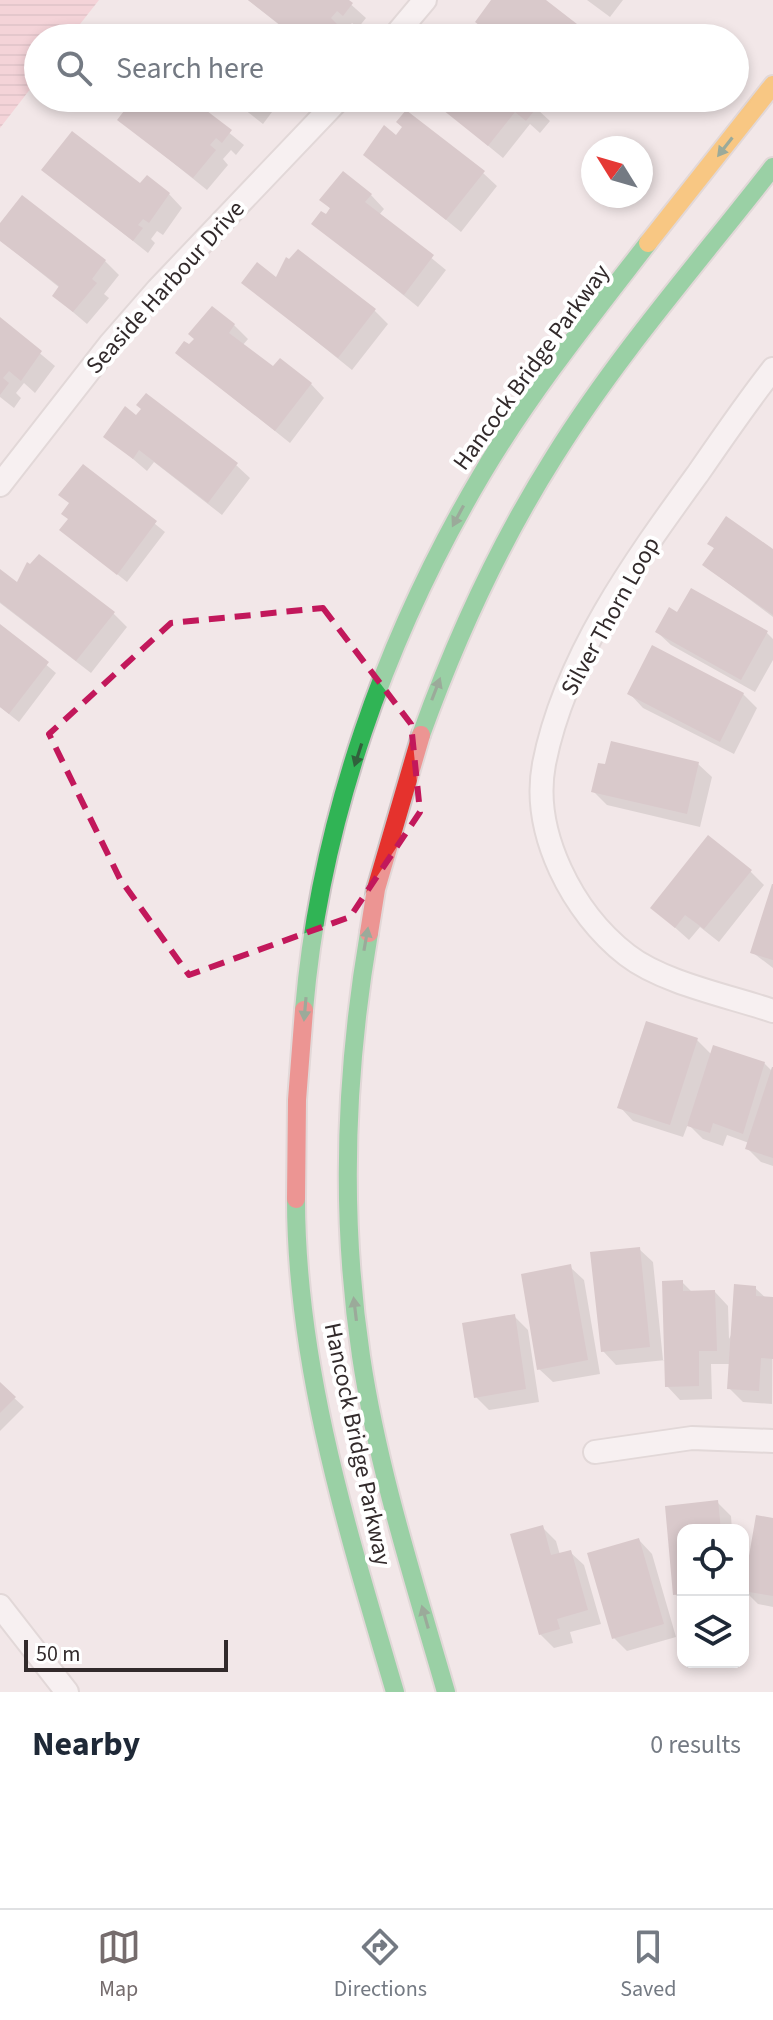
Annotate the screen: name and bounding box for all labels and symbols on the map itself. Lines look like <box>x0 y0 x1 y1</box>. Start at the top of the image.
north arrow <box>581 136 653 208</box>
one-way arrow <box>718 137 734 157</box>
street label: Seaside Harbour Drive <box>78 193 253 382</box>
street label: Hancock Bridge Parkway <box>445 257 618 478</box>
one-way arrow <box>451 505 465 527</box>
street label: Silver Thorn Loop <box>552 530 669 702</box>
one-way arrow <box>430 677 443 701</box>
one-way arrow <box>351 744 363 768</box>
one-way arrow <box>361 926 373 951</box>
one-way arrow <box>298 997 311 1022</box>
one-way arrow <box>349 1296 362 1321</box>
street label: Hancock Bridge Parkway <box>315 1320 400 1569</box>
one-way arrow <box>418 1605 431 1629</box>
scale bar <box>24 1636 228 1672</box>

